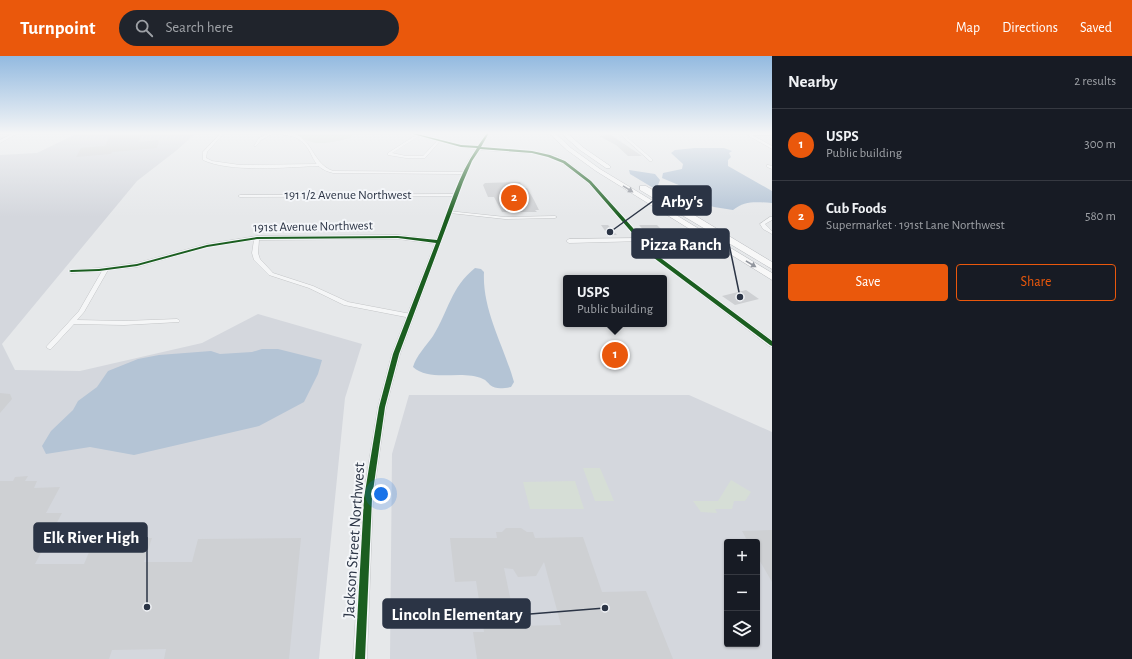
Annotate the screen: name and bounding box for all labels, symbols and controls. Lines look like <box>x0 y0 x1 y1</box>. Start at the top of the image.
search box <box>119 10 399 46</box>
icon: search <box>133 17 155 39</box>
text: Turnpoint <box>20 19 95 38</box>
text: Search here <box>165 20 233 35</box>
text: Map <box>956 21 980 35</box>
text: Directions <box>1002 21 1058 35</box>
text: Saved <box>1080 21 1112 35</box>
text: Nearby <box>788 73 838 90</box>
text: 2 results <box>1074 75 1116 88</box>
text: USPS <box>826 129 859 144</box>
text: 1 <box>799 138 803 151</box>
text: 300 m <box>1084 138 1116 151</box>
text: Public building <box>826 147 902 160</box>
pin: 2 <box>501 183 527 213</box>
one-way arrow <box>623 185 633 193</box>
callout: Arby's <box>653 186 711 215</box>
street label: 191 1/2 Avenue Northwest <box>285 189 411 202</box>
text: Arby's <box>661 193 704 211</box>
text: Cub Foods <box>826 201 886 216</box>
text: 2 <box>798 210 804 223</box>
text: 580 m <box>1085 210 1116 223</box>
street label: 191st Avenue Northwest <box>253 219 373 235</box>
text: Supermarket · 191st Lane Northwest <box>826 219 1005 232</box>
callout: Pizza Ranch <box>632 229 729 258</box>
text: Pizza Ranch <box>640 236 722 253</box>
one-way arrow <box>745 261 757 268</box>
button: Save <box>788 264 948 301</box>
button: Share <box>956 264 1116 301</box>
popup <box>563 275 667 327</box>
text: USPS <box>577 285 610 300</box>
text: Public building <box>577 303 653 316</box>
pin: 1 <box>602 340 628 370</box>
street label: Jackson Street Northwest <box>341 462 367 618</box>
your location <box>371 484 391 504</box>
callout: Elk River High <box>34 523 147 552</box>
text: Elk River High <box>43 529 139 546</box>
map controls <box>724 539 760 647</box>
button: + <box>724 539 760 575</box>
button: − <box>724 575 760 611</box>
callout: Lincoln Elementary <box>383 599 530 628</box>
text: Lincoln Elementary <box>391 606 523 624</box>
button: layers <box>724 611 760 647</box>

